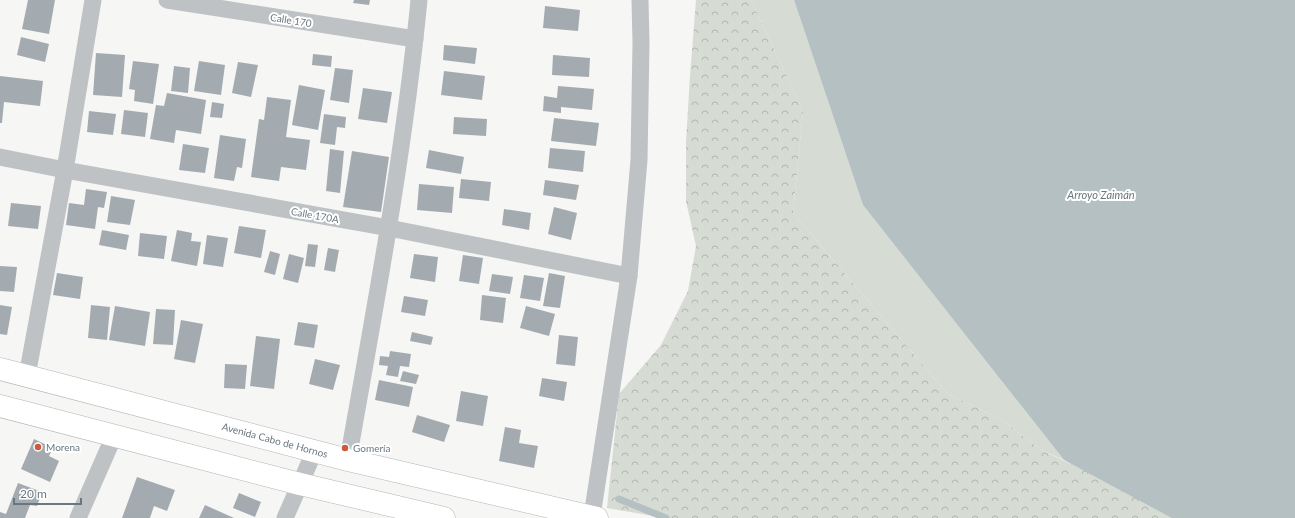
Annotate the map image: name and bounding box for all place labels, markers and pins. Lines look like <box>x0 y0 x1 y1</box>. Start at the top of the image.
place label: Morena <box>46 441 80 453</box>
marker: Morena <box>33 442 43 452</box>
place label: Gomería <box>353 442 390 454</box>
marker: Gomería <box>340 443 350 453</box>

